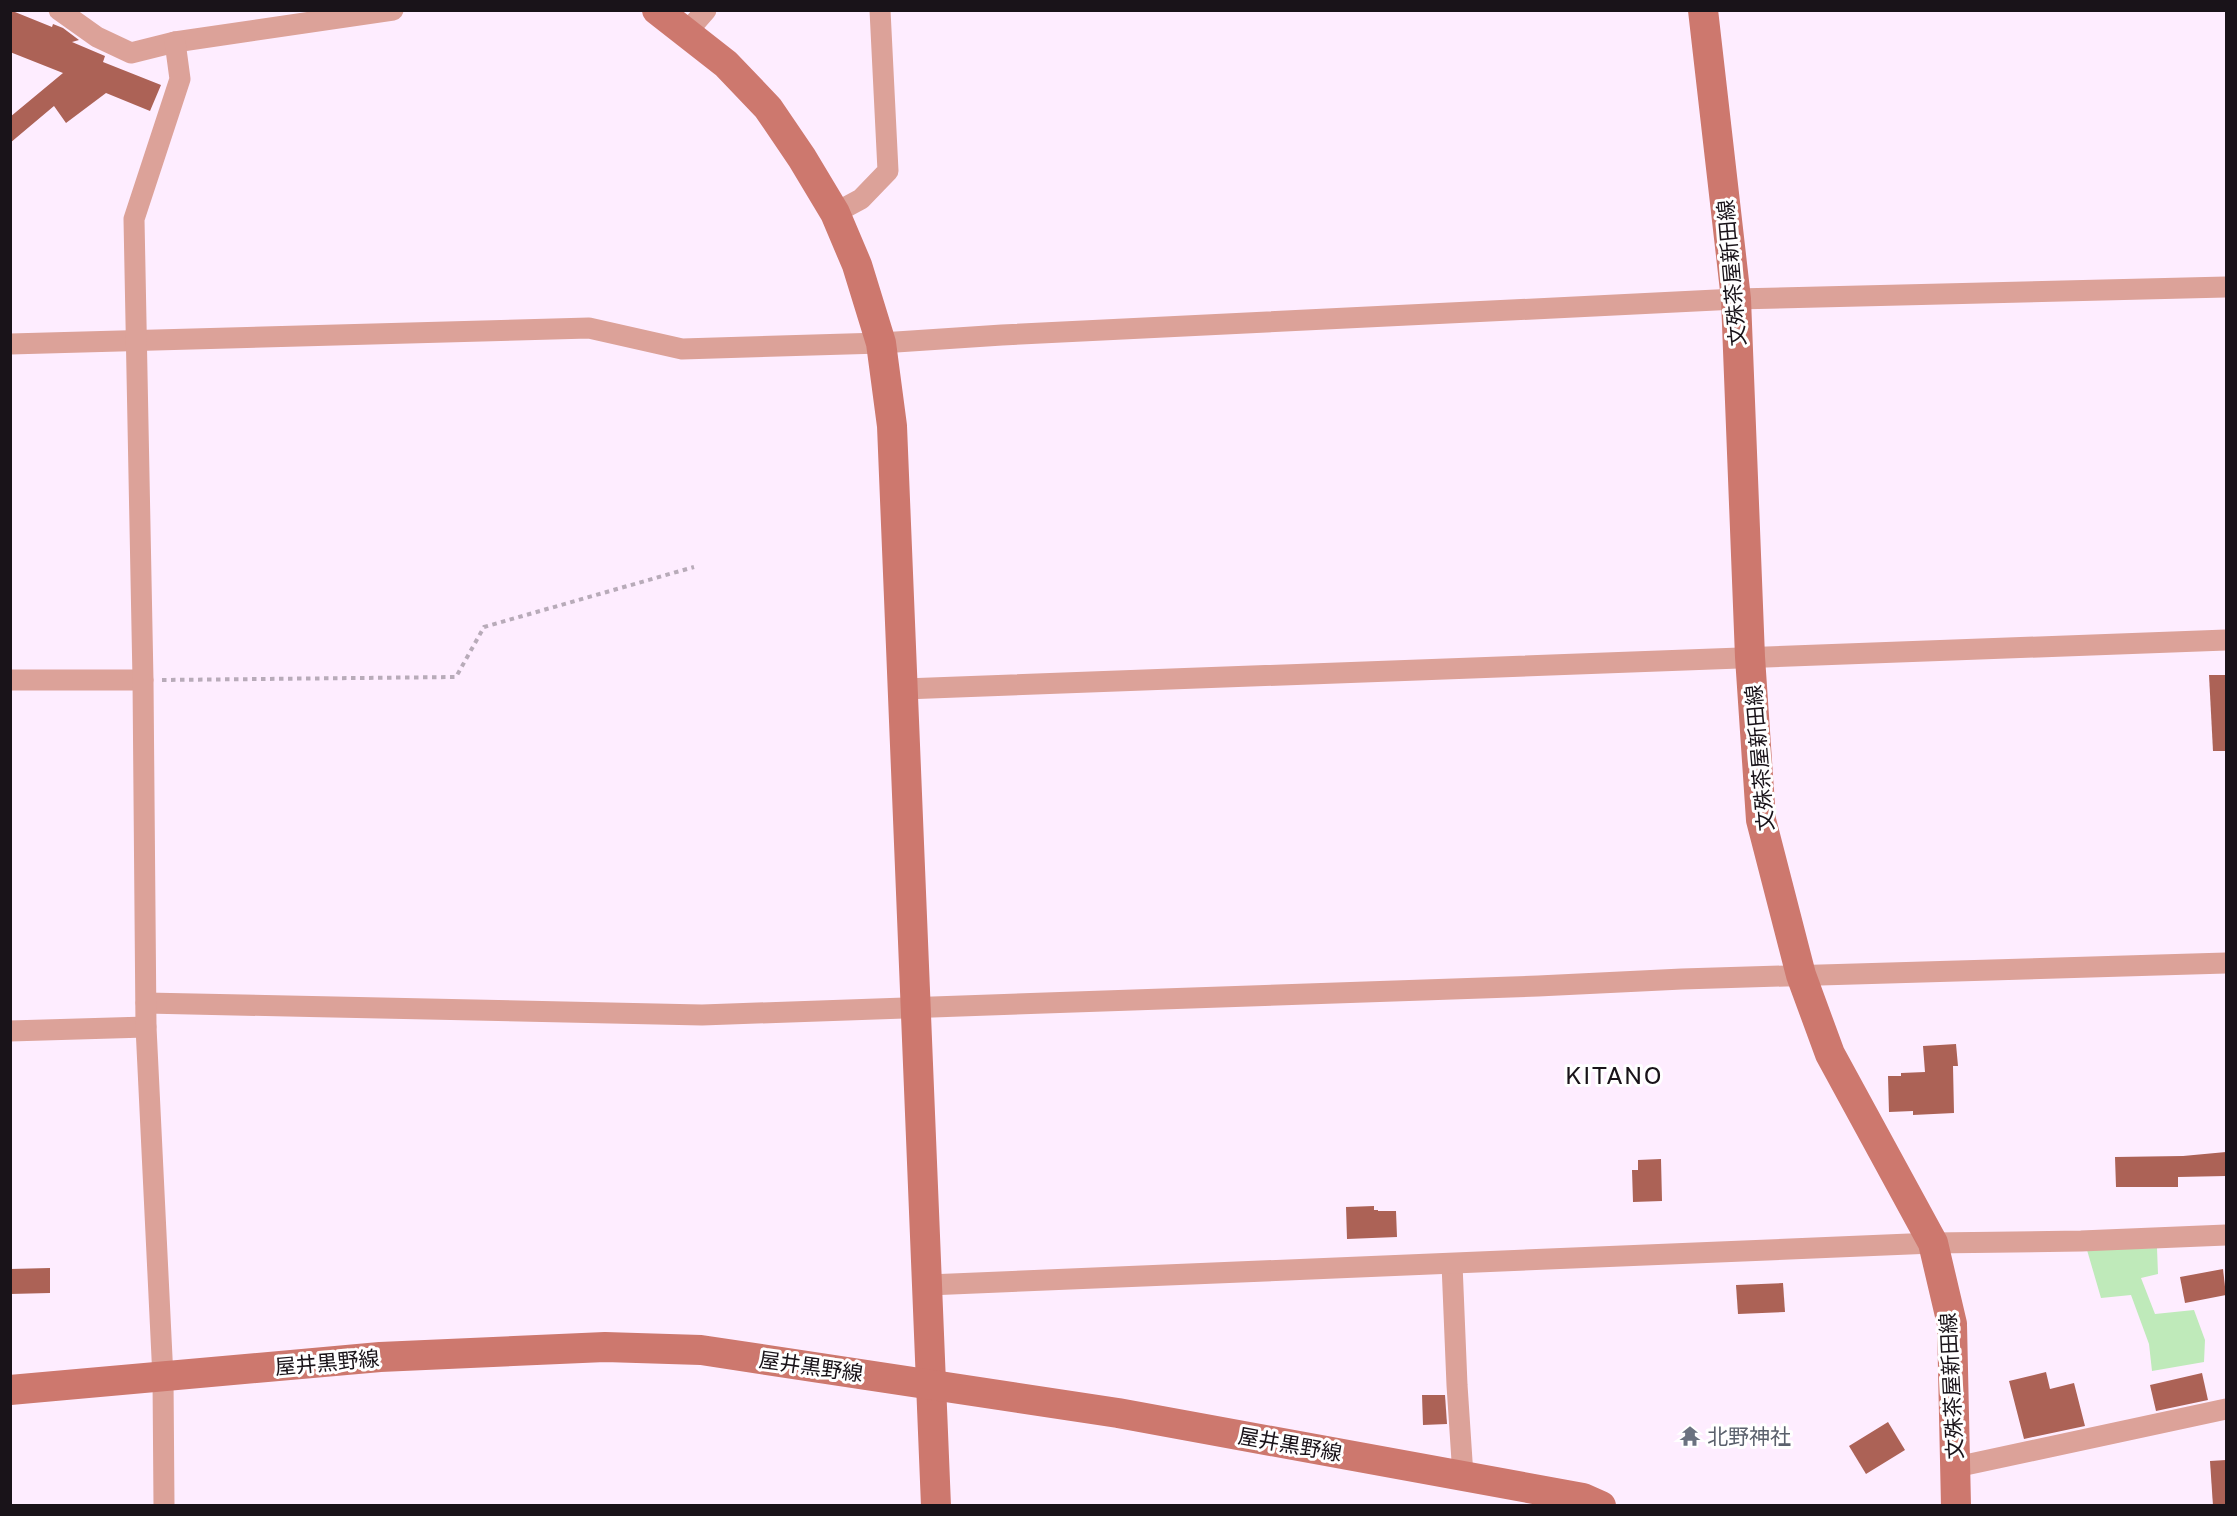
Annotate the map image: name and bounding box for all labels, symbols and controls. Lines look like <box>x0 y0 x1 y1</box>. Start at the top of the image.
street label: 文殊茶屋新田線 <box>1712 199 1750 347</box>
street label: 文殊茶屋新田線 <box>1740 684 1778 832</box>
district label: KITANO <box>1565 1060 1663 1089</box>
street label: 文殊茶屋新田線 <box>1934 1312 1968 1460</box>
street label: 屋井黒野線 <box>274 1344 380 1380</box>
street label: 屋井黒野線 <box>757 1346 865 1386</box>
street label: 屋井黒野線 <box>1236 1422 1344 1466</box>
place label: 北野神社 <box>1707 1423 1791 1449</box>
temple icon: 北野神社 <box>1678 1424 1702 1448</box>

